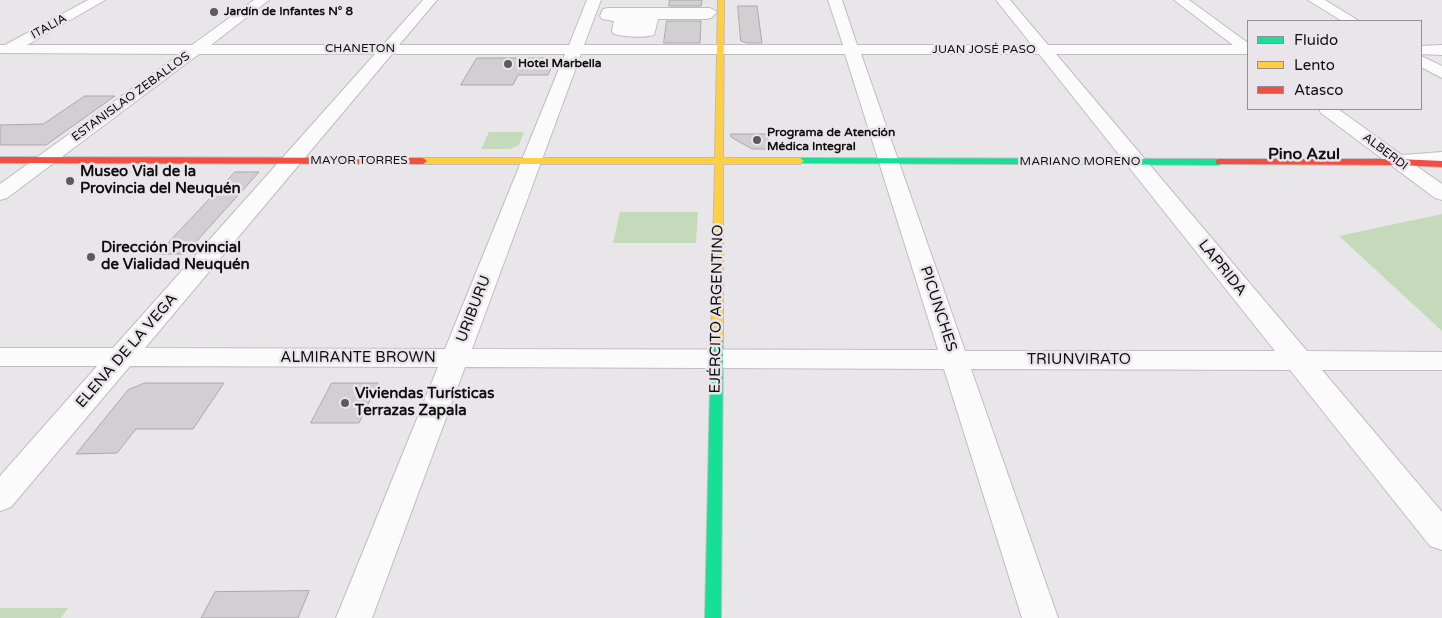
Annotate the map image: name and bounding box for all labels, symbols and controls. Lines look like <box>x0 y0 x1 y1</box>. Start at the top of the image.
place label: Jardín de Infantes N° 8 <box>224 5 353 19</box>
marker: Jardín de Infantes N° 8 <box>208 6 220 18</box>
street label: ITALIA <box>29 11 69 43</box>
legend <box>1247 20 1422 110</box>
text: Fluido <box>1294 31 1338 49</box>
street label: CHANETON <box>325 42 395 56</box>
street label: JUAN JOSÉ PASO <box>932 43 1036 57</box>
street label: ESTANISLAO ZEBALLOS <box>69 49 193 145</box>
text: Lento <box>1294 56 1335 74</box>
place label: Hotel Marbella <box>518 57 602 71</box>
marker: Hotel Marbella <box>502 58 514 70</box>
text: Atasco <box>1294 81 1343 99</box>
place label: Programa de Atención Médica Integral <box>767 126 895 154</box>
street label: ALBERDI <box>1360 130 1410 174</box>
marker: Programa de Atención Médica Integral <box>751 134 763 146</box>
district label: Pino Azul <box>1268 145 1340 165</box>
street label: MAYOR TORRES <box>310 154 408 168</box>
street label: MARIANO MORENO <box>1020 155 1140 169</box>
place label: Museo Vial de la Provincia del Neuquén <box>80 163 241 198</box>
marker: Museo Vial de la Provincia del Neuquén <box>64 175 76 187</box>
street label: EJÉRCITO ARGENTINO <box>707 224 727 394</box>
street label: LAPRIDA <box>1194 236 1250 300</box>
place label: Dirección Provincial de Vialidad Neuquén <box>101 239 250 274</box>
marker: Dirección Provincial de Vialidad Neuquén <box>85 251 97 263</box>
street label: PICUNCHES <box>916 264 960 354</box>
street label: URIBURU <box>453 273 495 345</box>
street label: ELENA DE LA VEGA <box>72 290 182 412</box>
street label: ALMIRANTE BROWN <box>280 349 436 367</box>
street label: TRIUNVIRATO <box>1027 351 1131 369</box>
place label: Viviendas Turísticas Terrazas Zapala <box>355 385 494 420</box>
marker: Viviendas Turísticas Terrazas Zapala <box>339 397 351 409</box>

